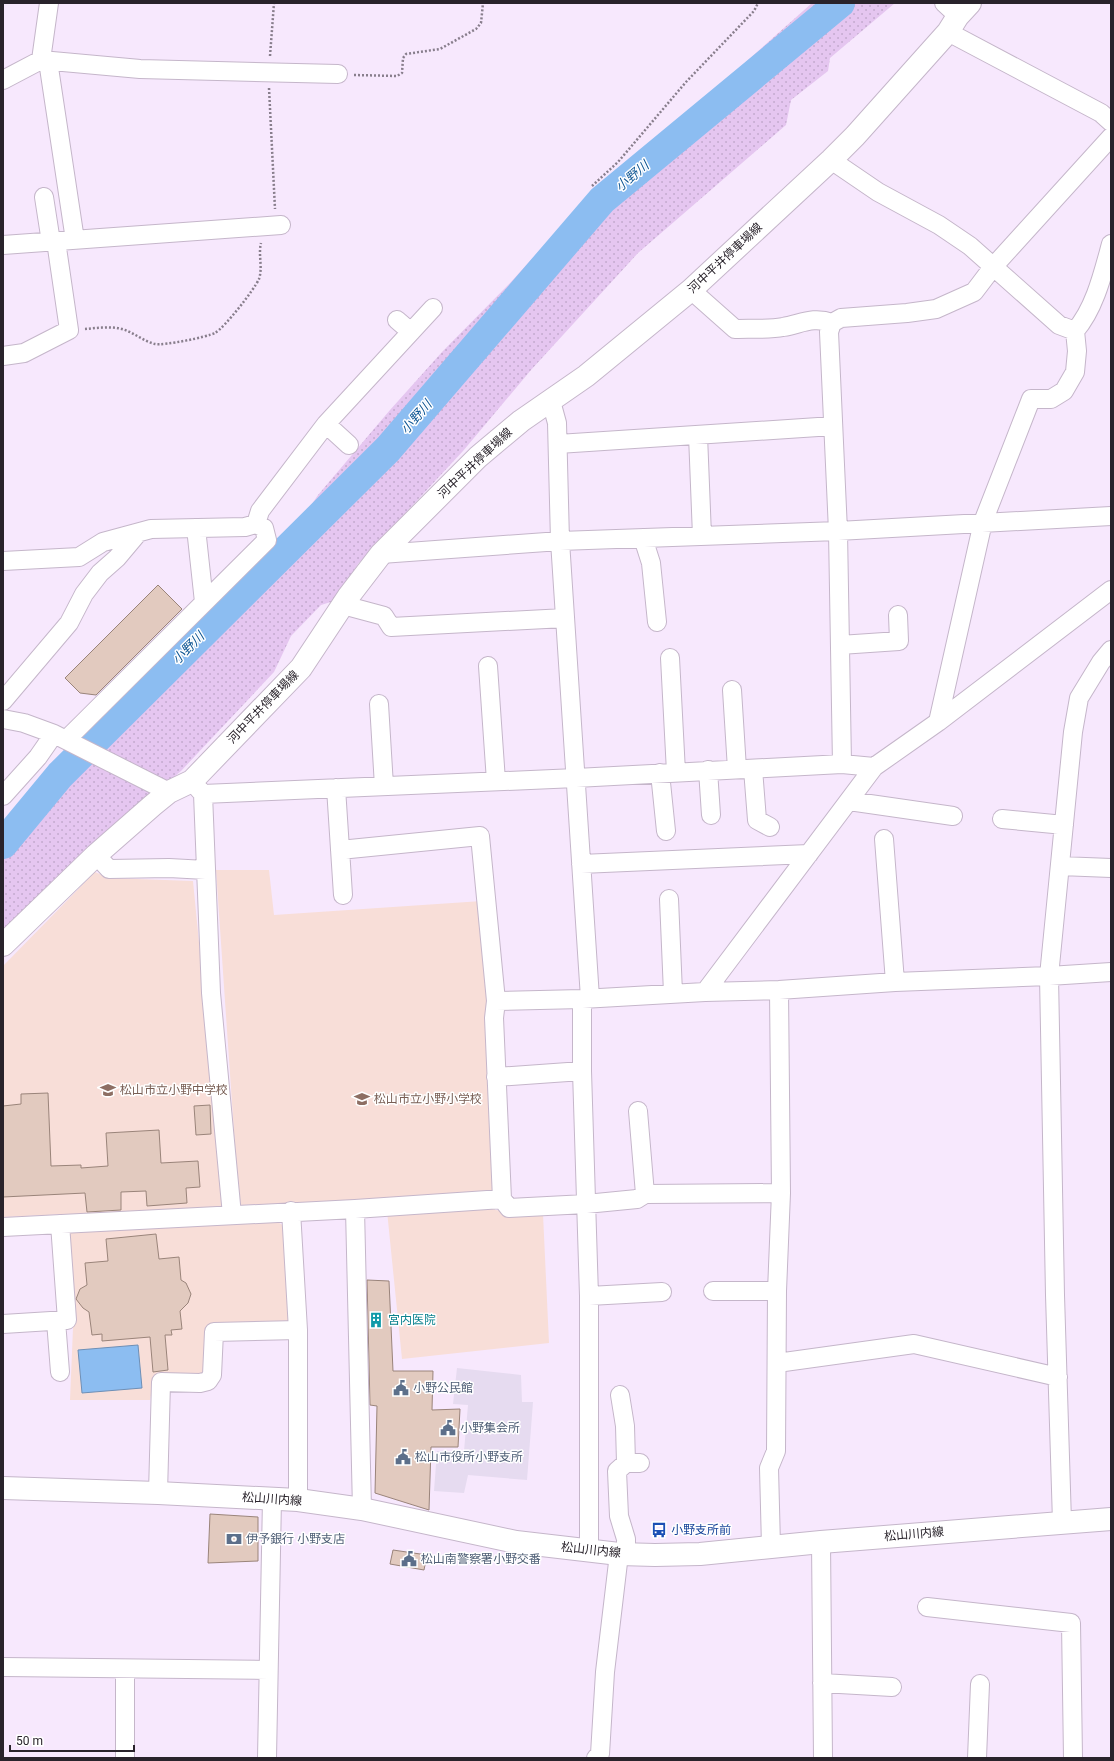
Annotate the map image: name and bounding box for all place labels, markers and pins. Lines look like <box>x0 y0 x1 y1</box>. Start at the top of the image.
school or university icon: 松山市立小野中学校 <box>99 1081 117 1099</box>
place label: 松山市立小野中学校 <box>120 1083 228 1097</box>
school or university icon: 松山市立小野小学校 <box>353 1090 371 1108</box>
place label: 松山市立小野小学校 <box>374 1092 482 1106</box>
building icon: 宮内医院 <box>367 1311 385 1329</box>
place label: 宮内医院 <box>388 1313 436 1327</box>
public building icon: 小野公民館 <box>392 1379 410 1397</box>
place label: 小野公民館 <box>413 1381 473 1395</box>
public building icon: 小野集会所 <box>439 1419 457 1437</box>
place label: 小野集会所 <box>460 1421 520 1435</box>
public building icon: 松山市役所小野支所 <box>394 1448 412 1466</box>
place label: 松山市役所小野支所 <box>415 1450 523 1464</box>
bus stop icon: 小野支所前 <box>650 1521 668 1539</box>
place label: 小野支所前 <box>671 1523 731 1537</box>
bank icon: 伊予銀行 小野支店 <box>225 1530 243 1548</box>
place label: 伊予銀行 小野支店 <box>246 1532 345 1546</box>
public building icon: 松山南警察署小野交番 <box>400 1550 418 1568</box>
place label: 松山南警察署小野交番 <box>421 1552 541 1566</box>

